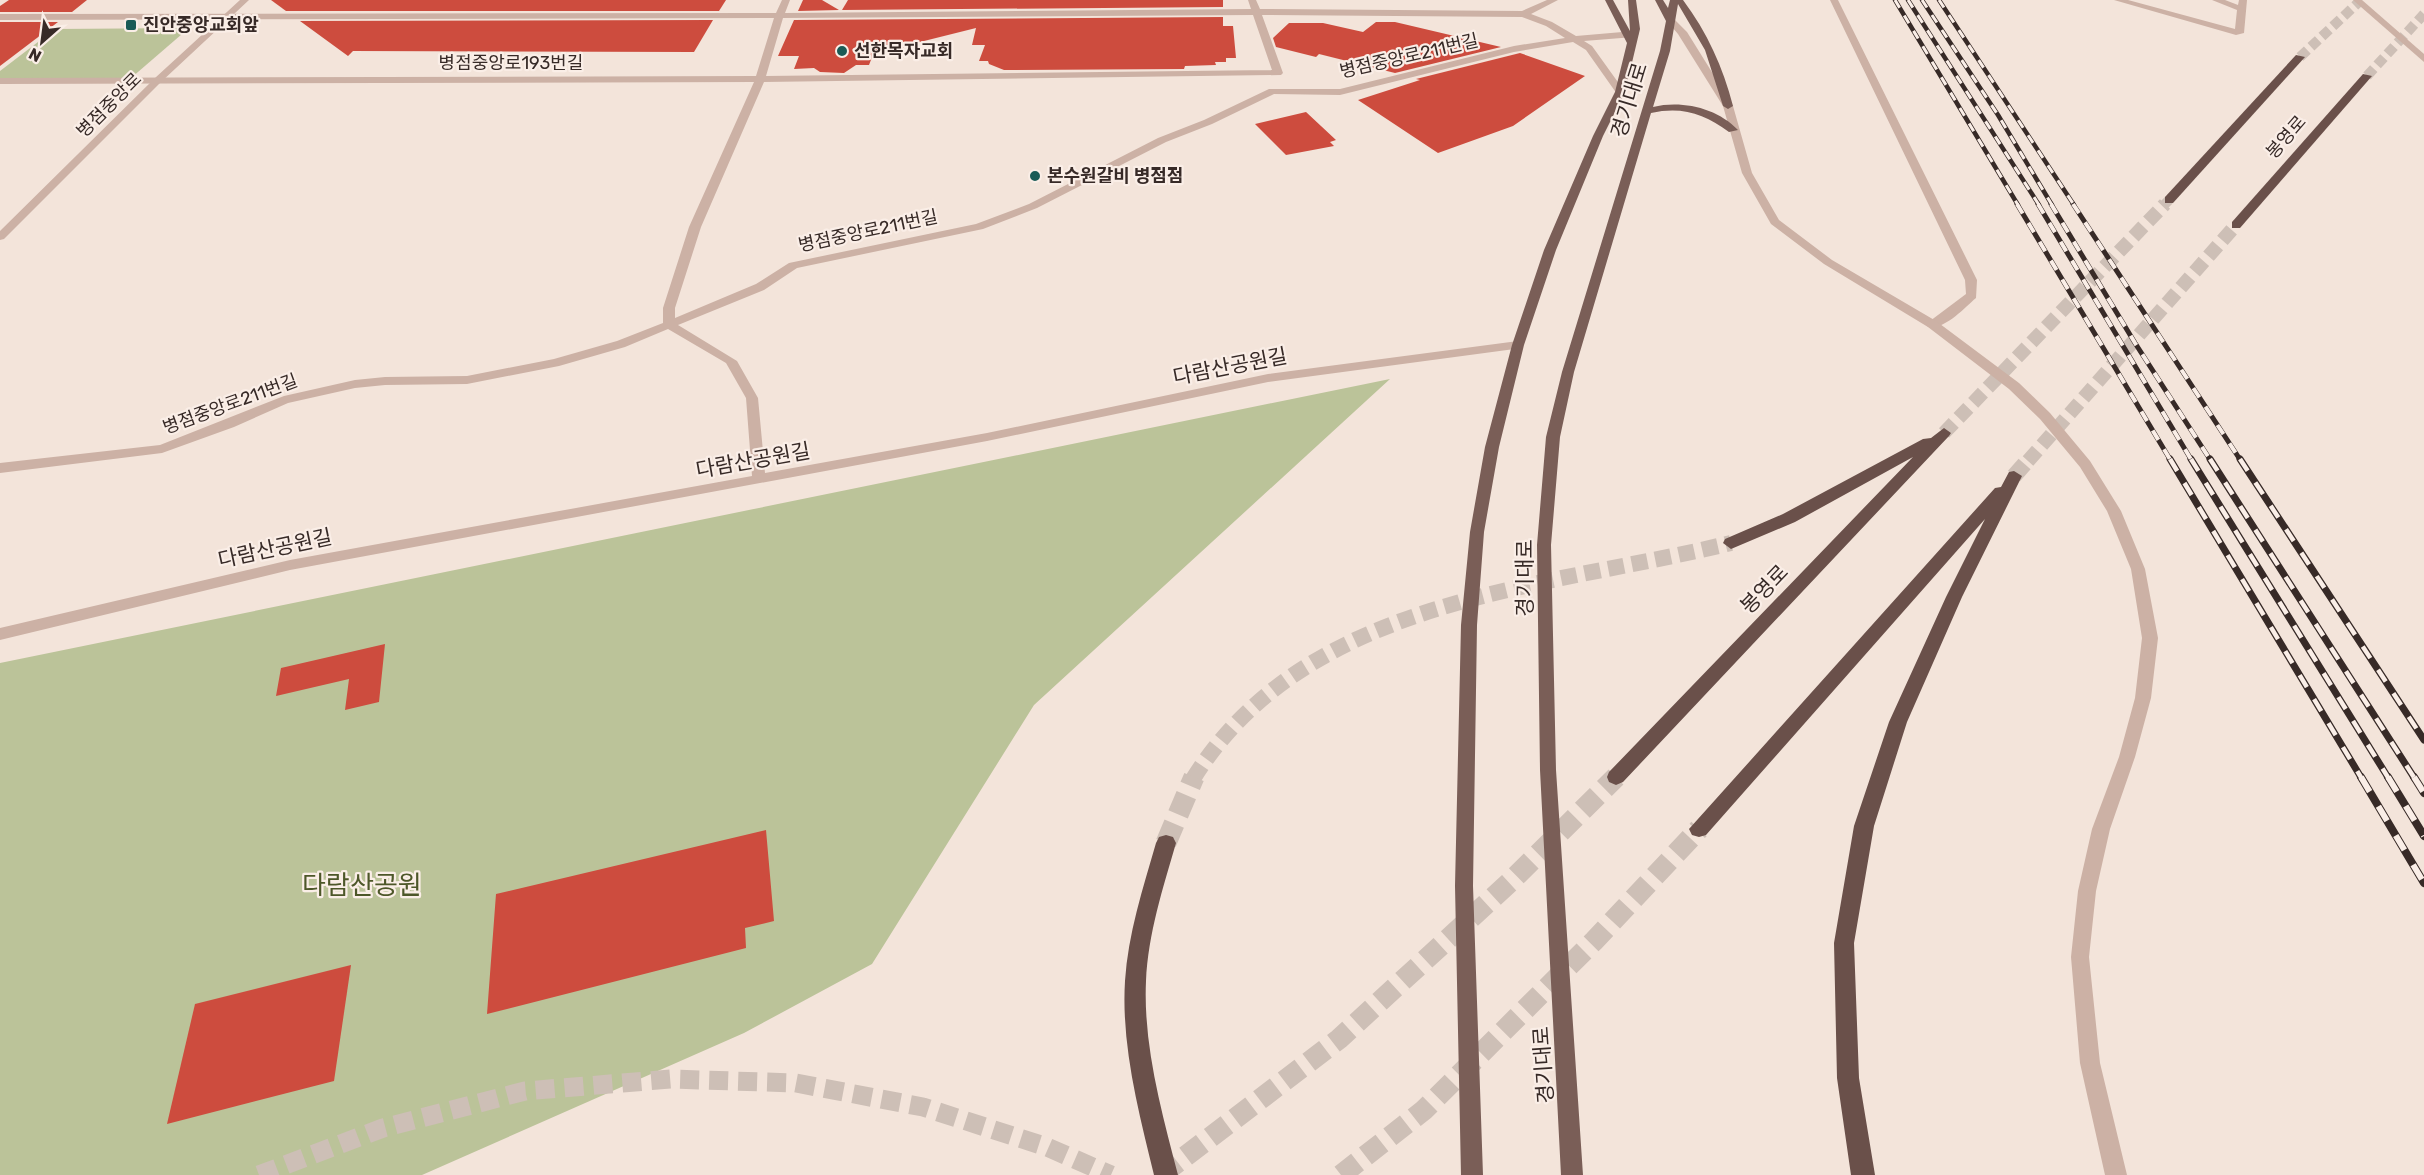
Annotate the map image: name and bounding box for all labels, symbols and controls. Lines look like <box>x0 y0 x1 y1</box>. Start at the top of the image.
north arrow <box>12 12 72 72</box>
place label: 진안중앙교회앞 <box>143 14 259 36</box>
marker: 진안중앙교회앞 <box>124 18 138 32</box>
street label: 병점중앙로211번길 <box>1337 29 1481 83</box>
place label: 선한목자교회 <box>854 40 953 62</box>
text: N <box>26 44 45 66</box>
marker: 선한목자교회 <box>835 44 849 58</box>
street label: 병점중앙로193번길 <box>439 52 583 74</box>
street label: 경기대로 <box>1606 59 1652 141</box>
street label: 병점중앙로 <box>72 68 146 142</box>
street label: 봉영로 <box>2261 111 2311 163</box>
place label: 본수원갈비 병점점 <box>1047 165 1183 187</box>
marker: 본수원갈비 병점점 <box>1028 169 1042 183</box>
street label: 병점중앙로211번길 <box>796 205 940 257</box>
street label: 다람산공원길 <box>1171 343 1289 389</box>
street label: 병점중앙로211번길 <box>160 369 300 439</box>
street label: 다람산공원길 <box>694 438 812 482</box>
street label: 다람산공원길 <box>216 524 334 572</box>
street label: 경기대로 <box>1512 539 1537 617</box>
street label: 봉영로 <box>1735 559 1793 619</box>
park label: 다람산공원 <box>302 870 422 901</box>
street label: 경기대로 <box>1528 1026 1558 1104</box>

